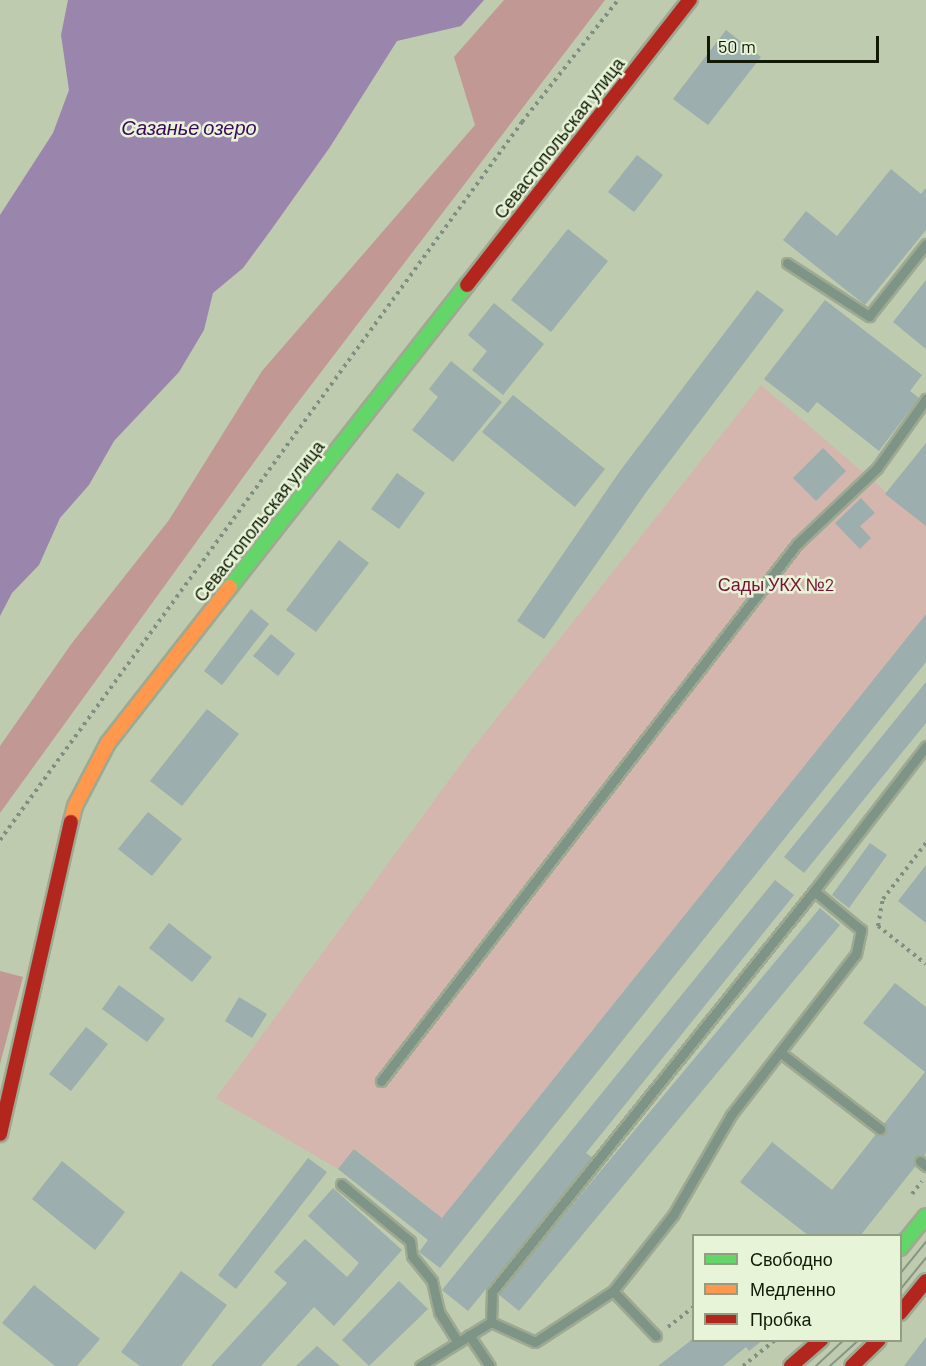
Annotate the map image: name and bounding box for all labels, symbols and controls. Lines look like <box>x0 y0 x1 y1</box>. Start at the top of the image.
scale bar <box>710 24 882 62</box>
text: 50 m <box>718 35 756 57</box>
street label: Севастопольская улица <box>489 53 629 223</box>
water label: Сазанье озеро <box>121 115 257 139</box>
street label: Севастопольская улица <box>189 436 329 606</box>
park label: Сады УКХ №2 <box>718 573 834 595</box>
legend <box>692 1234 902 1342</box>
text: Свободно <box>750 1248 833 1270</box>
text: Медленно <box>750 1278 836 1300</box>
text: Пробка <box>750 1308 812 1330</box>

